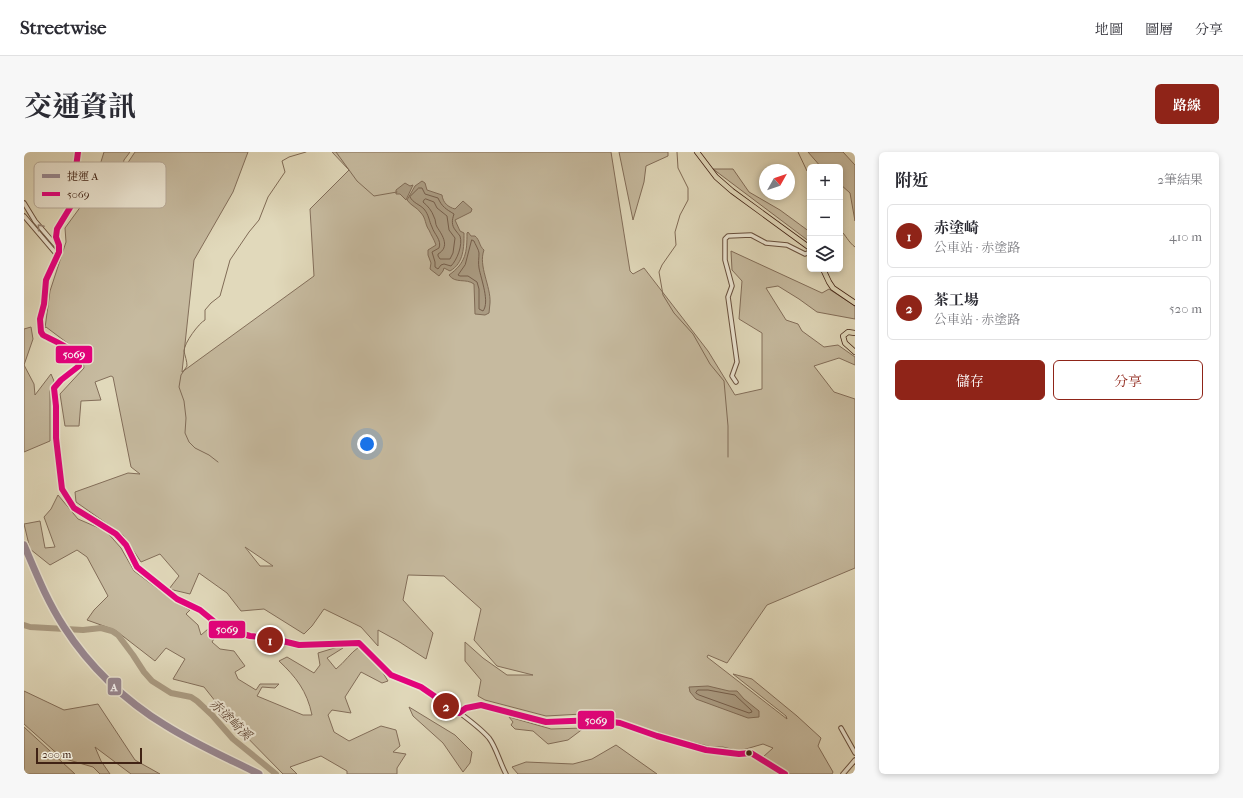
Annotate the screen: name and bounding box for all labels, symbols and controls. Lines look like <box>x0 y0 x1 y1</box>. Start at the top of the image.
text: Streetwise <box>20 17 106 39</box>
text: 地圖 <box>1095 21 1123 38</box>
text: 圖層 <box>1145 21 1173 38</box>
text: 分享 <box>1195 21 1223 38</box>
button: 路線 <box>1155 84 1219 124</box>
text: 交通資訊 <box>24 90 136 123</box>
legend <box>34 162 166 208</box>
north arrow <box>759 164 795 200</box>
map controls <box>807 164 843 272</box>
button: + <box>807 164 843 200</box>
text: 捷運 A <box>67 170 99 183</box>
text: 附近 <box>895 170 929 190</box>
text: 2筆結果 <box>1157 172 1203 187</box>
text: 5069 <box>67 188 90 201</box>
button: − <box>807 200 843 236</box>
text: 赤塗崎 <box>934 219 979 237</box>
one-way arrow <box>38 224 45 231</box>
text: 1 <box>907 229 911 244</box>
text: 410 m <box>1169 229 1202 244</box>
button: layers <box>807 236 843 272</box>
text: 公車站 · 赤塗路 <box>934 240 1020 255</box>
text: 茶工場 <box>934 291 979 309</box>
text: 2 <box>906 301 912 316</box>
text: 520 m <box>1169 301 1202 316</box>
text: 公車站 · 赤塗路 <box>934 312 1020 327</box>
line badge: 5069 <box>55 345 93 364</box>
text: 5069 <box>63 348 85 361</box>
button: 儲存 <box>895 360 1045 400</box>
button: 分享 <box>1053 360 1203 400</box>
your location <box>357 434 377 454</box>
line badge: 5069 <box>208 620 246 639</box>
text: 5069 <box>216 623 238 636</box>
pin: 1 <box>257 625 283 655</box>
line badge: A <box>107 677 122 696</box>
text: A <box>109 681 118 694</box>
pin: 2 <box>433 691 459 721</box>
water label: 赤塗崎溪 <box>207 696 256 744</box>
line badge: 5069 <box>577 710 615 730</box>
text: 5069 <box>585 714 607 727</box>
scale bar <box>36 746 142 765</box>
text: 200 m <box>42 748 71 761</box>
unlabelled marker <box>744 748 754 758</box>

